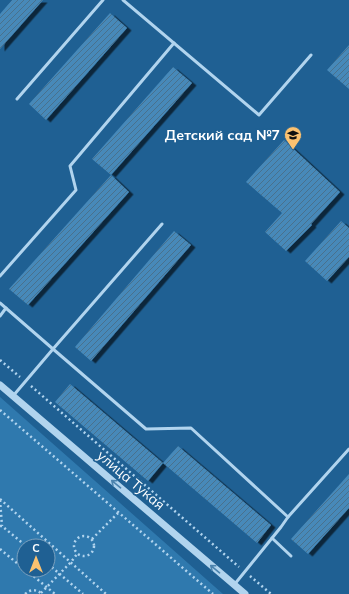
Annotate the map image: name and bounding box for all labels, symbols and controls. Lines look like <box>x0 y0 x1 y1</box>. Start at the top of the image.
school or university icon: Детский сад №7 <box>283 125 303 150</box>
place label: Детский сад №7 <box>165 126 280 144</box>
street label: улица Тукая <box>93 446 169 514</box>
one-way arrow <box>111 480 121 489</box>
north arrow <box>16 538 56 578</box>
text: С <box>32 541 40 555</box>
one-way arrow <box>210 564 220 573</box>

